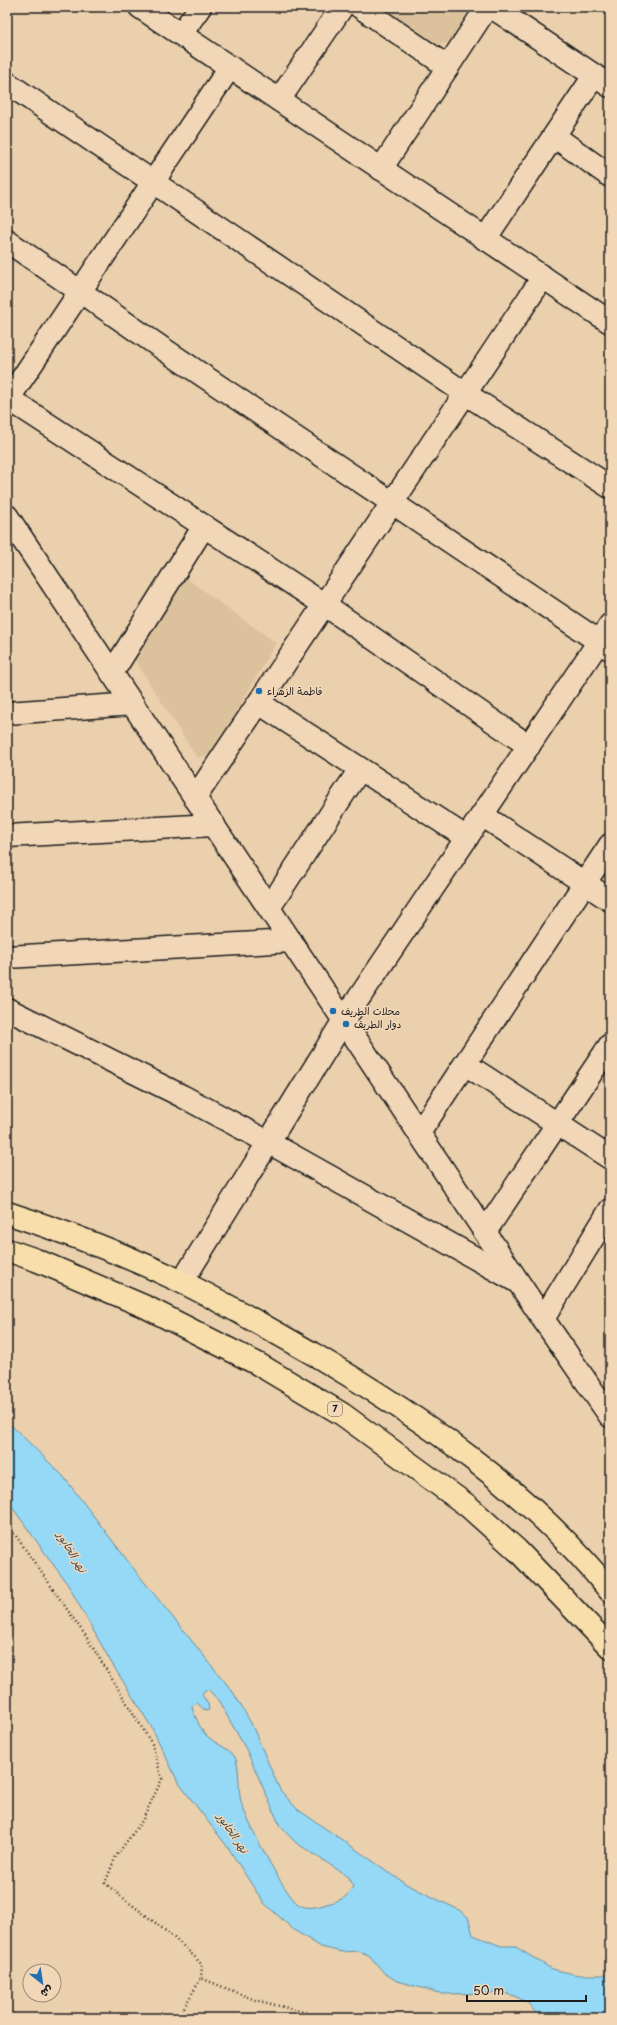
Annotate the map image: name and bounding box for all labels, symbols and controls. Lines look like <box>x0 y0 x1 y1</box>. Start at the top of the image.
place label: فاطمة الزهراء <box>267 683 322 698</box>
marker: فاطمة الزهراء <box>254 686 264 696</box>
place label: محلات الطريف <box>341 1003 400 1018</box>
marker: محلات الطريف <box>328 1006 338 1016</box>
place label: دوار الطريف <box>354 1016 402 1031</box>
marker: دوار الطريف <box>341 1019 351 1029</box>
road number: 7 <box>328 1402 342 1416</box>
water label: نهر الخابور <box>52 1526 92 1577</box>
water label: نهر الخابور <box>213 1807 254 1857</box>
north arrow <box>22 1963 62 2003</box>
scale bar <box>467 1977 586 2003</box>
text: 50 m <box>473 1981 504 1999</box>
text: ش <box>38 1982 57 2002</box>

